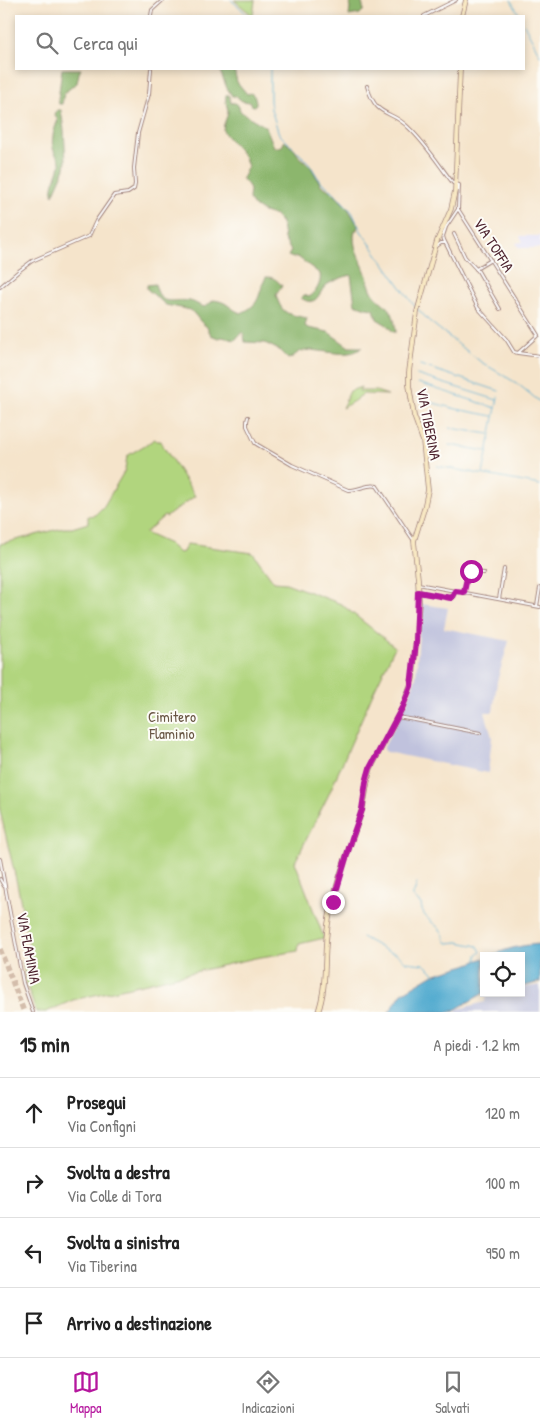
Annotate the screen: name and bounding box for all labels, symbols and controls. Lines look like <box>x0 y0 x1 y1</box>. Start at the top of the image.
search box <box>15 15 525 70</box>
icon: search <box>33 29 61 57</box>
text: Cerca qui <box>73 30 138 56</box>
street label: VIA TOFFIA <box>469 214 520 277</box>
street label: VIA TIBERINA <box>412 386 446 463</box>
route start <box>460 560 483 583</box>
park label: Cimitero Flaminio <box>148 706 196 744</box>
route end <box>322 891 345 914</box>
street label: VIA FLAMINIA <box>12 910 46 986</box>
map controls <box>480 952 525 997</box>
button: locate <box>480 952 525 997</box>
text: 15 min <box>20 1030 70 1059</box>
text: A piedi · 1.2 km <box>433 1034 520 1056</box>
text: Prosegui <box>67 1089 126 1115</box>
icon: ahead <box>20 1099 48 1127</box>
text: 120 m <box>485 1102 520 1124</box>
text: Via Configni <box>67 1115 136 1137</box>
text: Svolta a destra <box>67 1159 170 1185</box>
icon: right <box>20 1169 48 1197</box>
text: 100 m <box>485 1172 520 1194</box>
text: Via Colle di Tora <box>67 1185 162 1207</box>
text: Svolta a sinistra <box>67 1229 179 1255</box>
icon: left <box>20 1239 48 1267</box>
text: 950 m <box>486 1242 520 1264</box>
text: Via Tiberina <box>67 1255 137 1277</box>
icon: arrive <box>20 1309 48 1337</box>
text: Arrivo a destinazione <box>67 1310 212 1336</box>
tab: Mappa <box>70 1368 101 1417</box>
tab: Indicazioni <box>242 1368 295 1417</box>
tab: Salvati <box>435 1368 470 1417</box>

